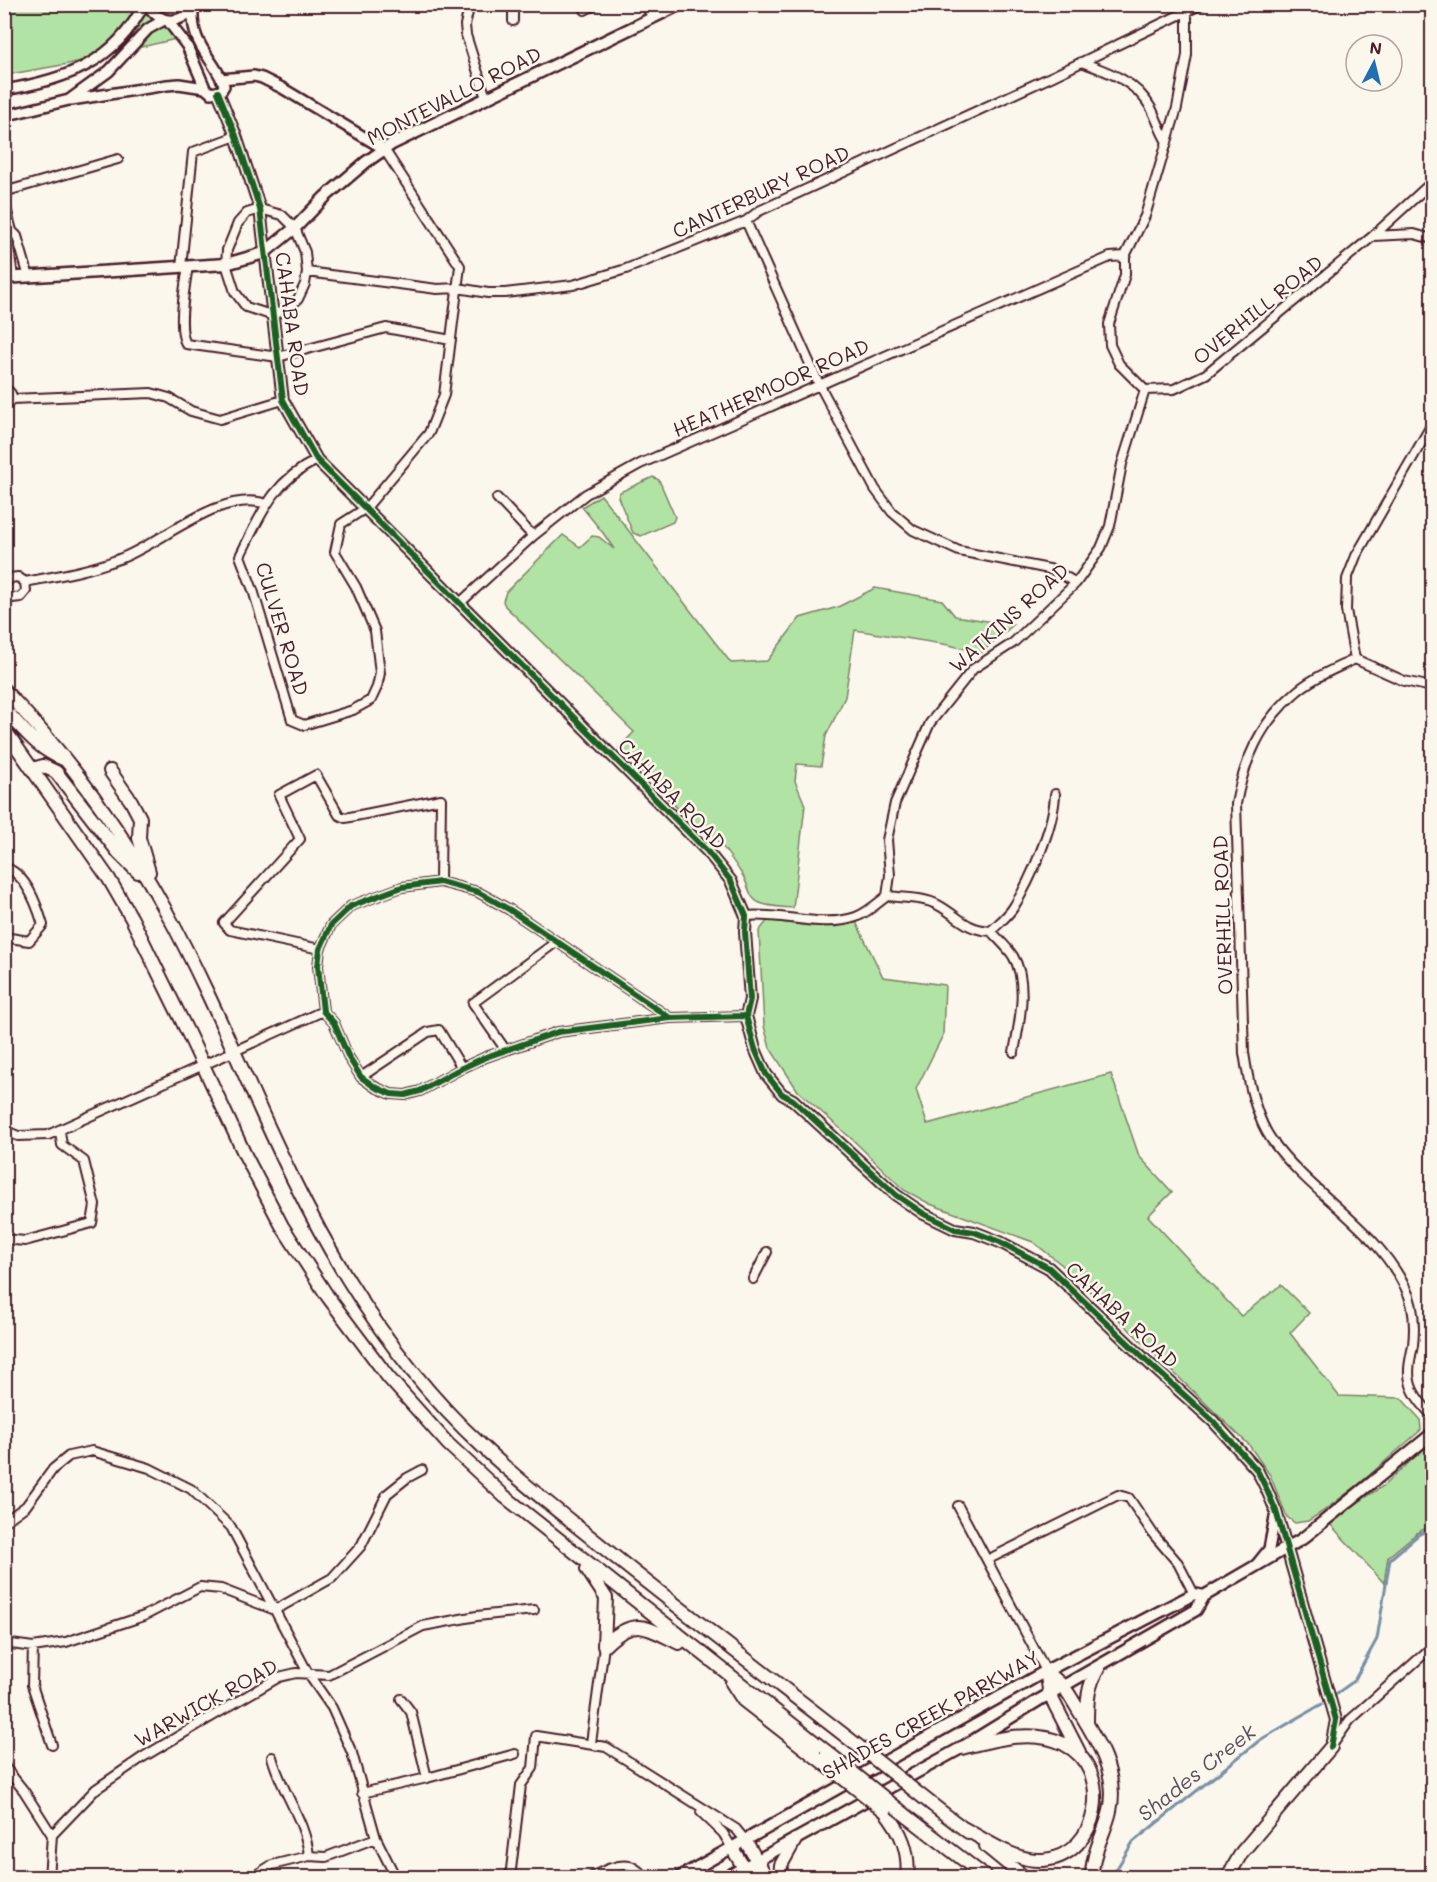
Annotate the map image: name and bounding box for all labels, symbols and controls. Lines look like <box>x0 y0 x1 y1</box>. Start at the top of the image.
north arrow <box>1344 33 1404 93</box>
text: N <box>1369 36 1383 59</box>
street label: MONTEVALLO ROAD <box>362 40 545 150</box>
street label: CANTERBURY ROAD <box>668 139 853 244</box>
street label: OVERHILL ROAD <box>1187 249 1328 370</box>
street label: CAHABA ROAD <box>270 250 316 398</box>
street label: HEATHERMOOR ROAD <box>668 332 873 442</box>
street label: WATKINS ROAD <box>943 557 1074 678</box>
street label: CULVER ROAD <box>250 559 316 698</box>
street label: CAHABA ROAD <box>613 732 732 855</box>
street label: OVERHILL ROAD <box>1206 835 1238 995</box>
street label: CAHABA ROAD <box>1061 1255 1185 1373</box>
street label: SHADES CREEK PARKWAY <box>817 1643 1044 1785</box>
street label: WARWICK ROAD <box>129 1652 282 1752</box>
water label: Shades Creek <box>1132 1717 1261 1826</box>

